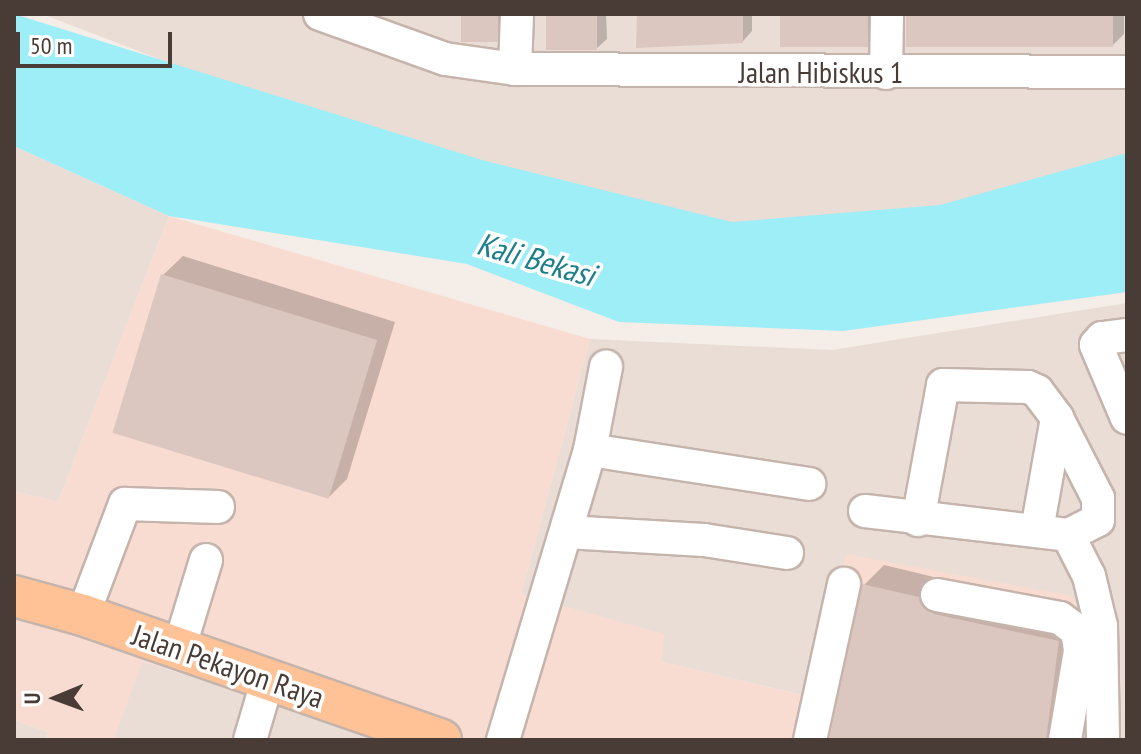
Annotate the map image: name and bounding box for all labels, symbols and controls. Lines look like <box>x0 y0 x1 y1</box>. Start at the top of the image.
scale bar <box>20 16 176 66</box>
text: 50 m <box>30 30 72 61</box>
street label: Jalan Hibiskus 1 <box>739 54 903 90</box>
water label: Kali Bekasi <box>473 224 599 294</box>
street label: Jalan Pekayon Raya <box>128 616 328 716</box>
north arrow <box>16 658 96 738</box>
text: U <box>18 693 46 704</box>

